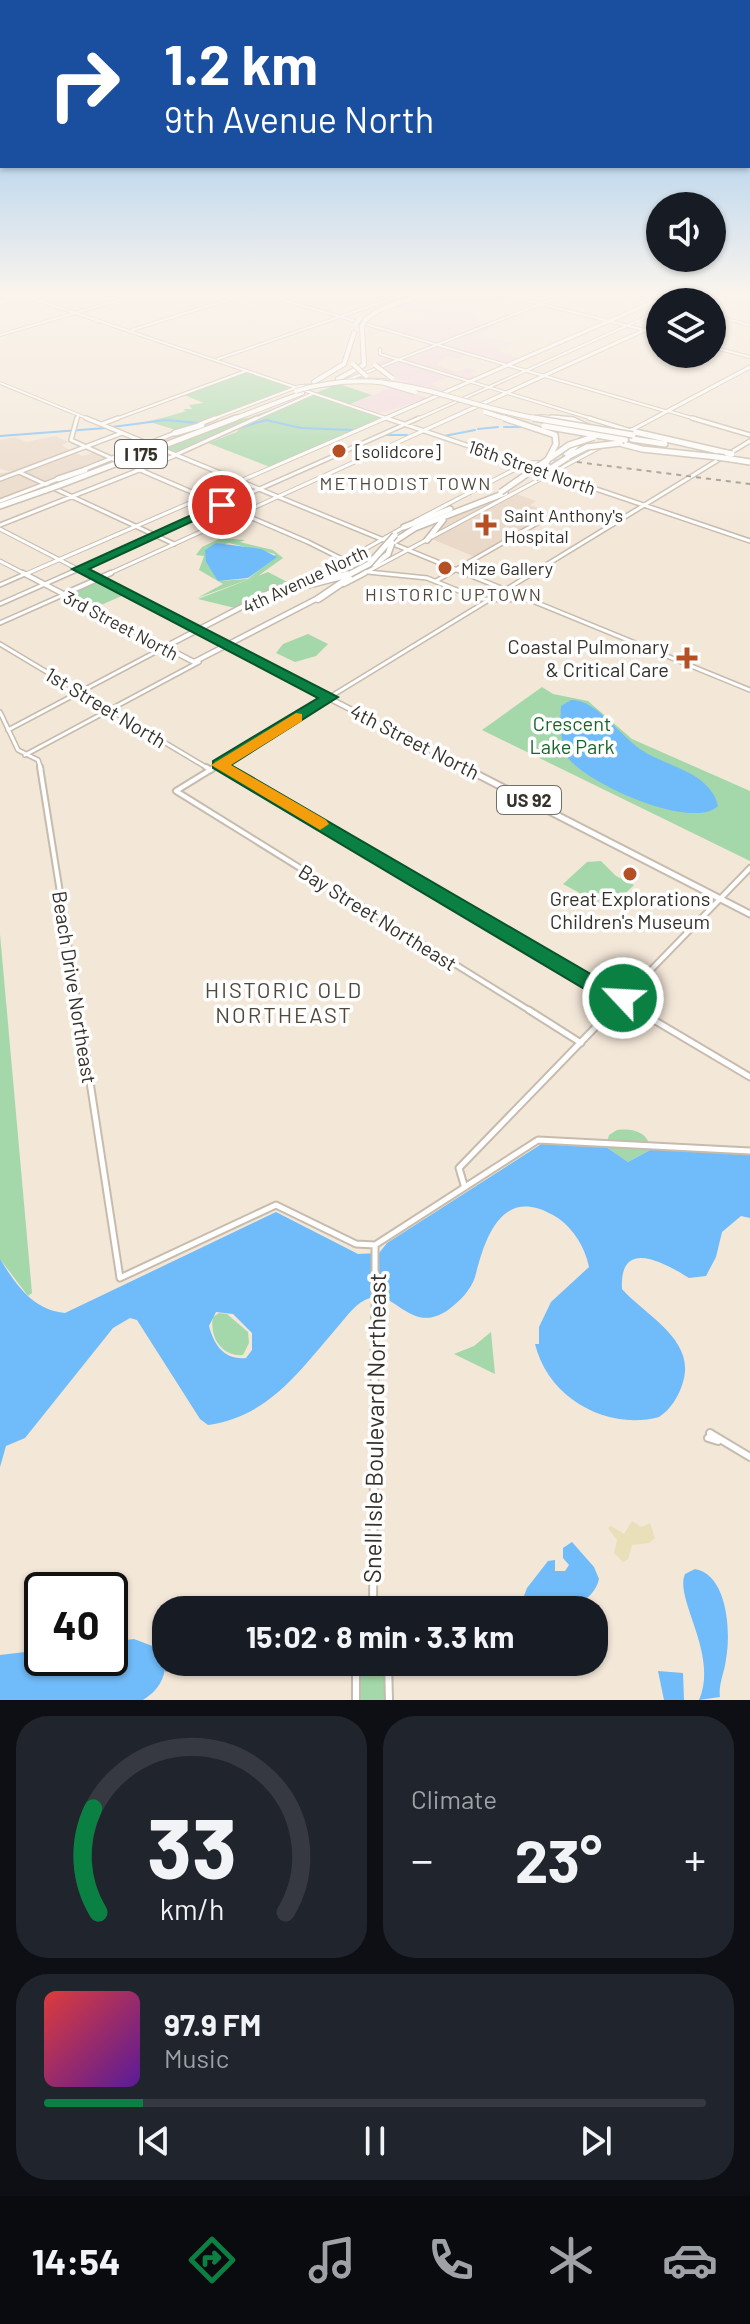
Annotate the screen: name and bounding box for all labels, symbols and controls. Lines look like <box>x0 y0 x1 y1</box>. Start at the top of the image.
text: 1.2 km <box>164 29 318 96</box>
icon: right <box>32 32 136 136</box>
text: 9th Avenue North <box>164 97 434 140</box>
map controls <box>646 192 726 368</box>
button: sound <box>646 192 726 272</box>
button: layers <box>646 288 726 368</box>
street label: 16th Street North <box>465 435 599 499</box>
road number: I 175 <box>115 440 167 468</box>
place label: [solidcore] <box>355 440 441 462</box>
marker: [solidcore] <box>330 442 348 460</box>
pin <box>188 471 256 539</box>
district label: METHODIST TOWN <box>320 472 492 494</box>
icon: arrive <box>200 483 244 527</box>
place label: Saint Anthony's Hospital <box>504 504 623 547</box>
marker: Saint Anthony's Hospital <box>475 514 497 536</box>
street label: 4th Avenue North <box>239 540 371 618</box>
place label: Mize Gallery <box>461 557 553 579</box>
marker: Mize Gallery <box>436 559 454 577</box>
district label: HISTORIC UPTOWN <box>365 583 543 605</box>
street label: 3rd Street North <box>60 585 182 665</box>
place label: Coastal Pulmonary & Critical Care <box>508 634 669 681</box>
marker: Coastal Pulmonary & Critical Care <box>676 647 698 669</box>
street label: 1st Street North <box>41 662 171 752</box>
street label: 4th Street North <box>346 698 484 784</box>
park label: Crescent Lake Park <box>529 711 615 758</box>
road number: US 92 <box>497 786 561 814</box>
street label: Bay Street Northeast <box>295 859 461 975</box>
marker: Great Explorations Children's Museum <box>621 865 639 883</box>
place label: Great Explorations Children's Museum <box>550 886 710 933</box>
street label: Beach Drive Northeast <box>48 889 102 1085</box>
position arrow <box>581 956 665 1040</box>
district label: HISTORIC OLD NORTHEAST <box>205 976 363 1027</box>
street label: Snell Isle Boulevard Northeast <box>357 1273 391 1583</box>
speed limit sign: 40 <box>24 1572 128 1676</box>
text: 15:02 · 8 min · 3.3 km <box>246 1618 514 1654</box>
text: Climate <box>411 1783 497 1814</box>
text: 33 <box>147 1796 236 1896</box>
text: 23° <box>515 1823 602 1895</box>
text: − <box>411 1832 433 1885</box>
text: + <box>684 1832 706 1885</box>
text: km/h <box>159 1891 224 1926</box>
text: 97.9 FM <box>164 2006 261 2042</box>
text: Music <box>164 2042 229 2073</box>
icon: previous <box>132 2119 176 2163</box>
icon: pause <box>353 2119 397 2163</box>
icon: next <box>574 2119 618 2163</box>
icon: directions <box>184 2232 240 2288</box>
icon: music <box>304 2232 360 2288</box>
icon: phone <box>423 2232 479 2288</box>
icon: climate <box>543 2232 599 2288</box>
icon: car <box>662 2232 718 2288</box>
text: 14:54 <box>32 2239 121 2282</box>

